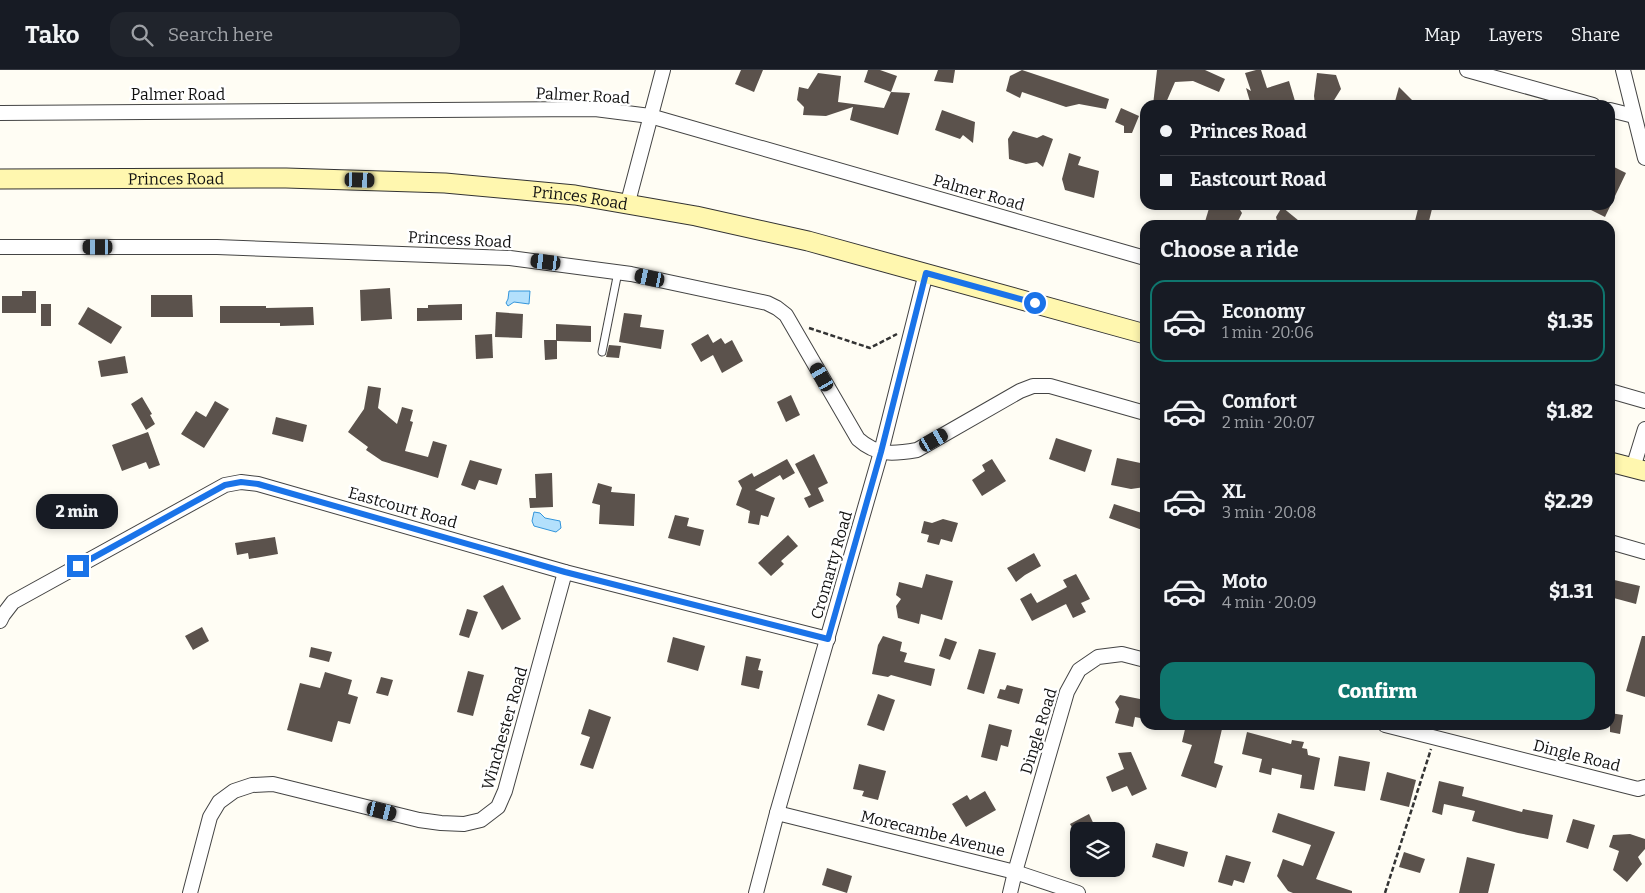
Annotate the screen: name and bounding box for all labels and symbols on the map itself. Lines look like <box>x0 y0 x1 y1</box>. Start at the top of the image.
street label: Palmer Road <box>535 84 631 107</box>
street label: Palmer Road <box>131 85 226 104</box>
street label: Princes Road <box>128 169 225 189</box>
street label: Palmer Road <box>931 170 1027 215</box>
car <box>344 172 375 188</box>
street label: Princes Road <box>531 182 630 214</box>
street label: Princess Road <box>408 227 513 252</box>
car <box>83 240 113 255</box>
car <box>530 253 561 271</box>
car <box>633 268 666 288</box>
route start <box>1024 292 1046 314</box>
car <box>808 360 835 394</box>
car <box>917 426 950 454</box>
street label: Eastcourt Road <box>346 483 460 532</box>
callout: 2 min <box>37 494 119 528</box>
street label: Cromarty Road <box>807 508 856 621</box>
route end <box>67 555 89 577</box>
street label: Winchester Road <box>478 664 531 792</box>
street label: Dingle Road <box>1016 685 1061 776</box>
street label: Dingle Road <box>1531 735 1623 776</box>
car <box>365 800 398 822</box>
street label: Morecambe Avenue <box>859 806 1007 861</box>

